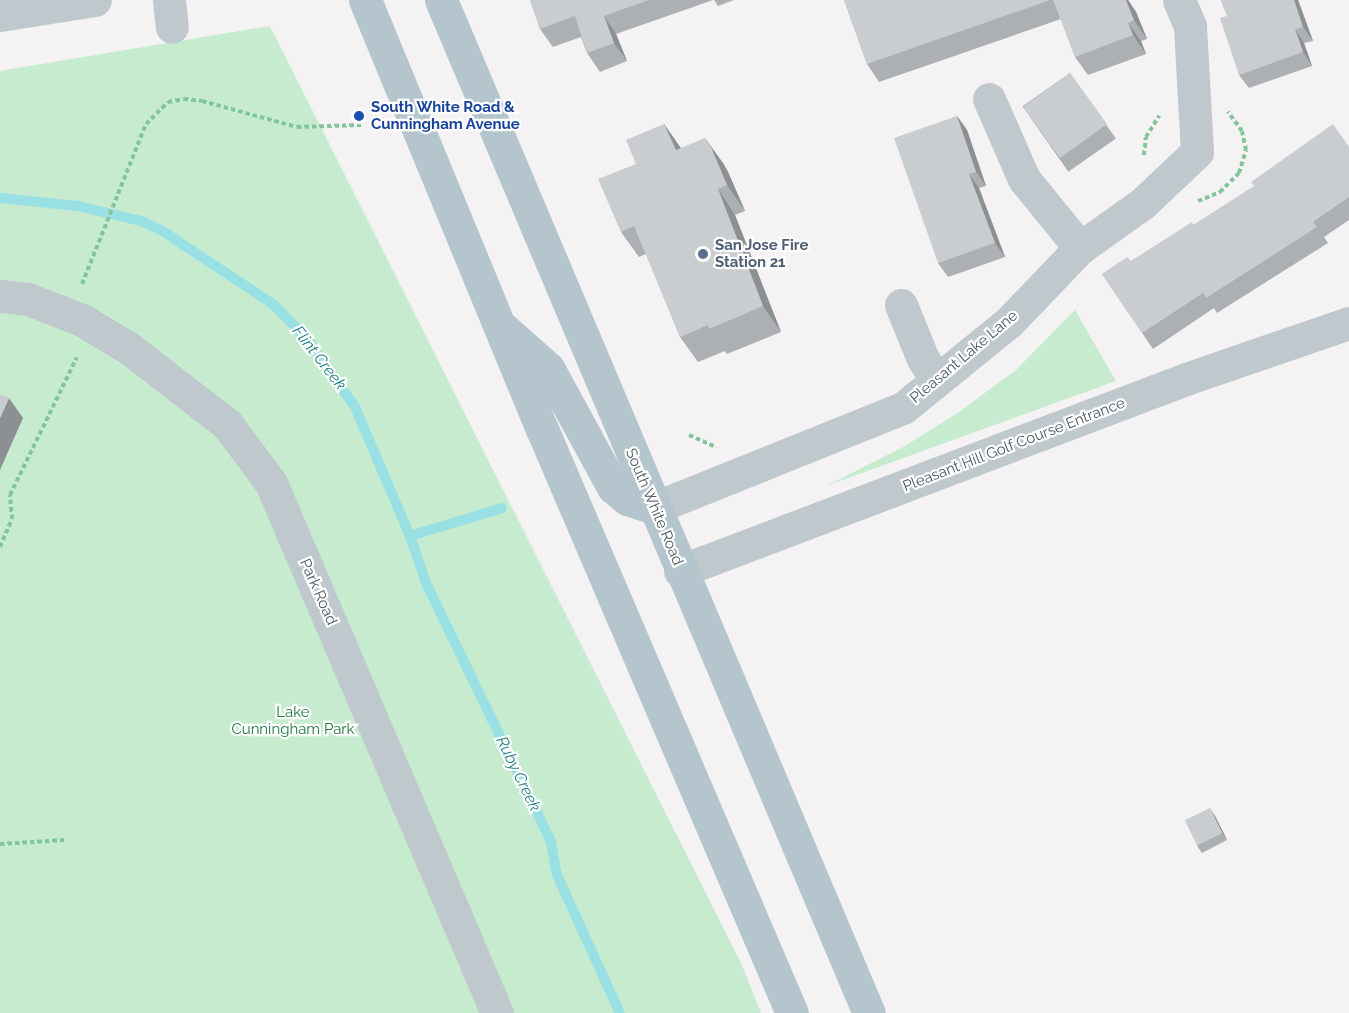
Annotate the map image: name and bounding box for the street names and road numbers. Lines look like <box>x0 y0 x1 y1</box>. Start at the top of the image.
street label: Pleasant Lake Lane <box>907 307 1021 407</box>
street label: Pleasant Hill Golf Course Entrance <box>900 394 1128 496</box>
street label: South White Road <box>621 446 687 568</box>
street label: Park Road <box>295 556 341 628</box>

